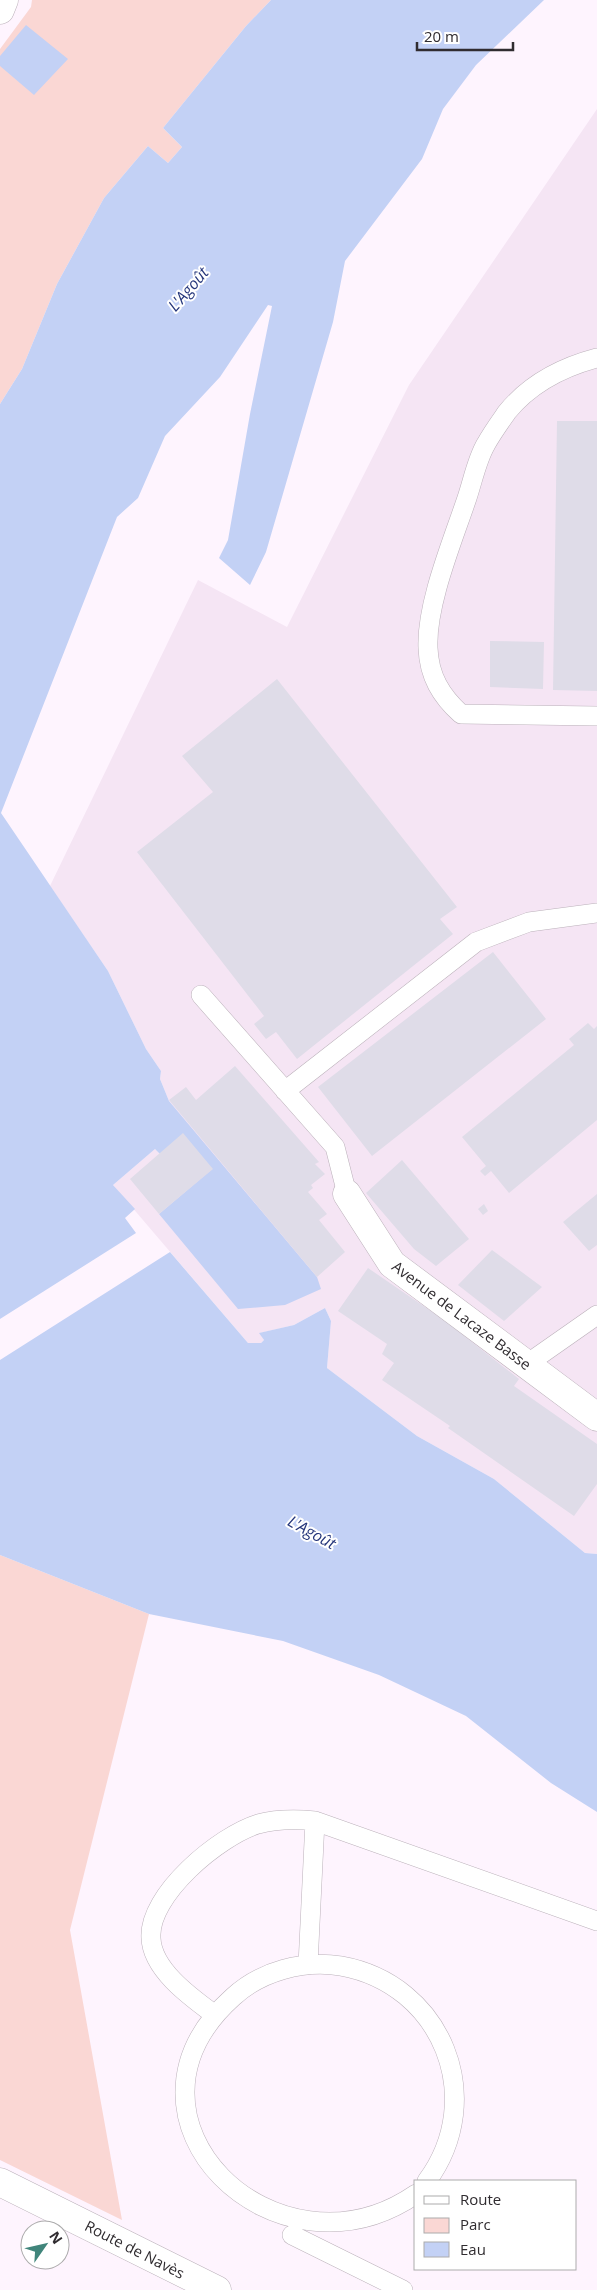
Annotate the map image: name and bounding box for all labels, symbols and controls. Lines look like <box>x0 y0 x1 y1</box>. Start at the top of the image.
scale bar <box>417 20 513 52</box>
text: 20 m <box>424 26 459 46</box>
water label: L'Agoût <box>163 262 214 316</box>
street label: Avenue de Lacaze Basse <box>388 1256 536 1374</box>
water label: L'Agoût <box>284 1510 341 1555</box>
legend <box>414 2180 577 2270</box>
text: Route <box>460 2189 501 2209</box>
text: Parc <box>460 2214 491 2234</box>
street label: Route de Navès <box>82 2215 188 2283</box>
north arrow <box>20 2220 70 2270</box>
text: N <box>45 2227 67 2247</box>
text: Eau <box>460 2239 486 2259</box>

